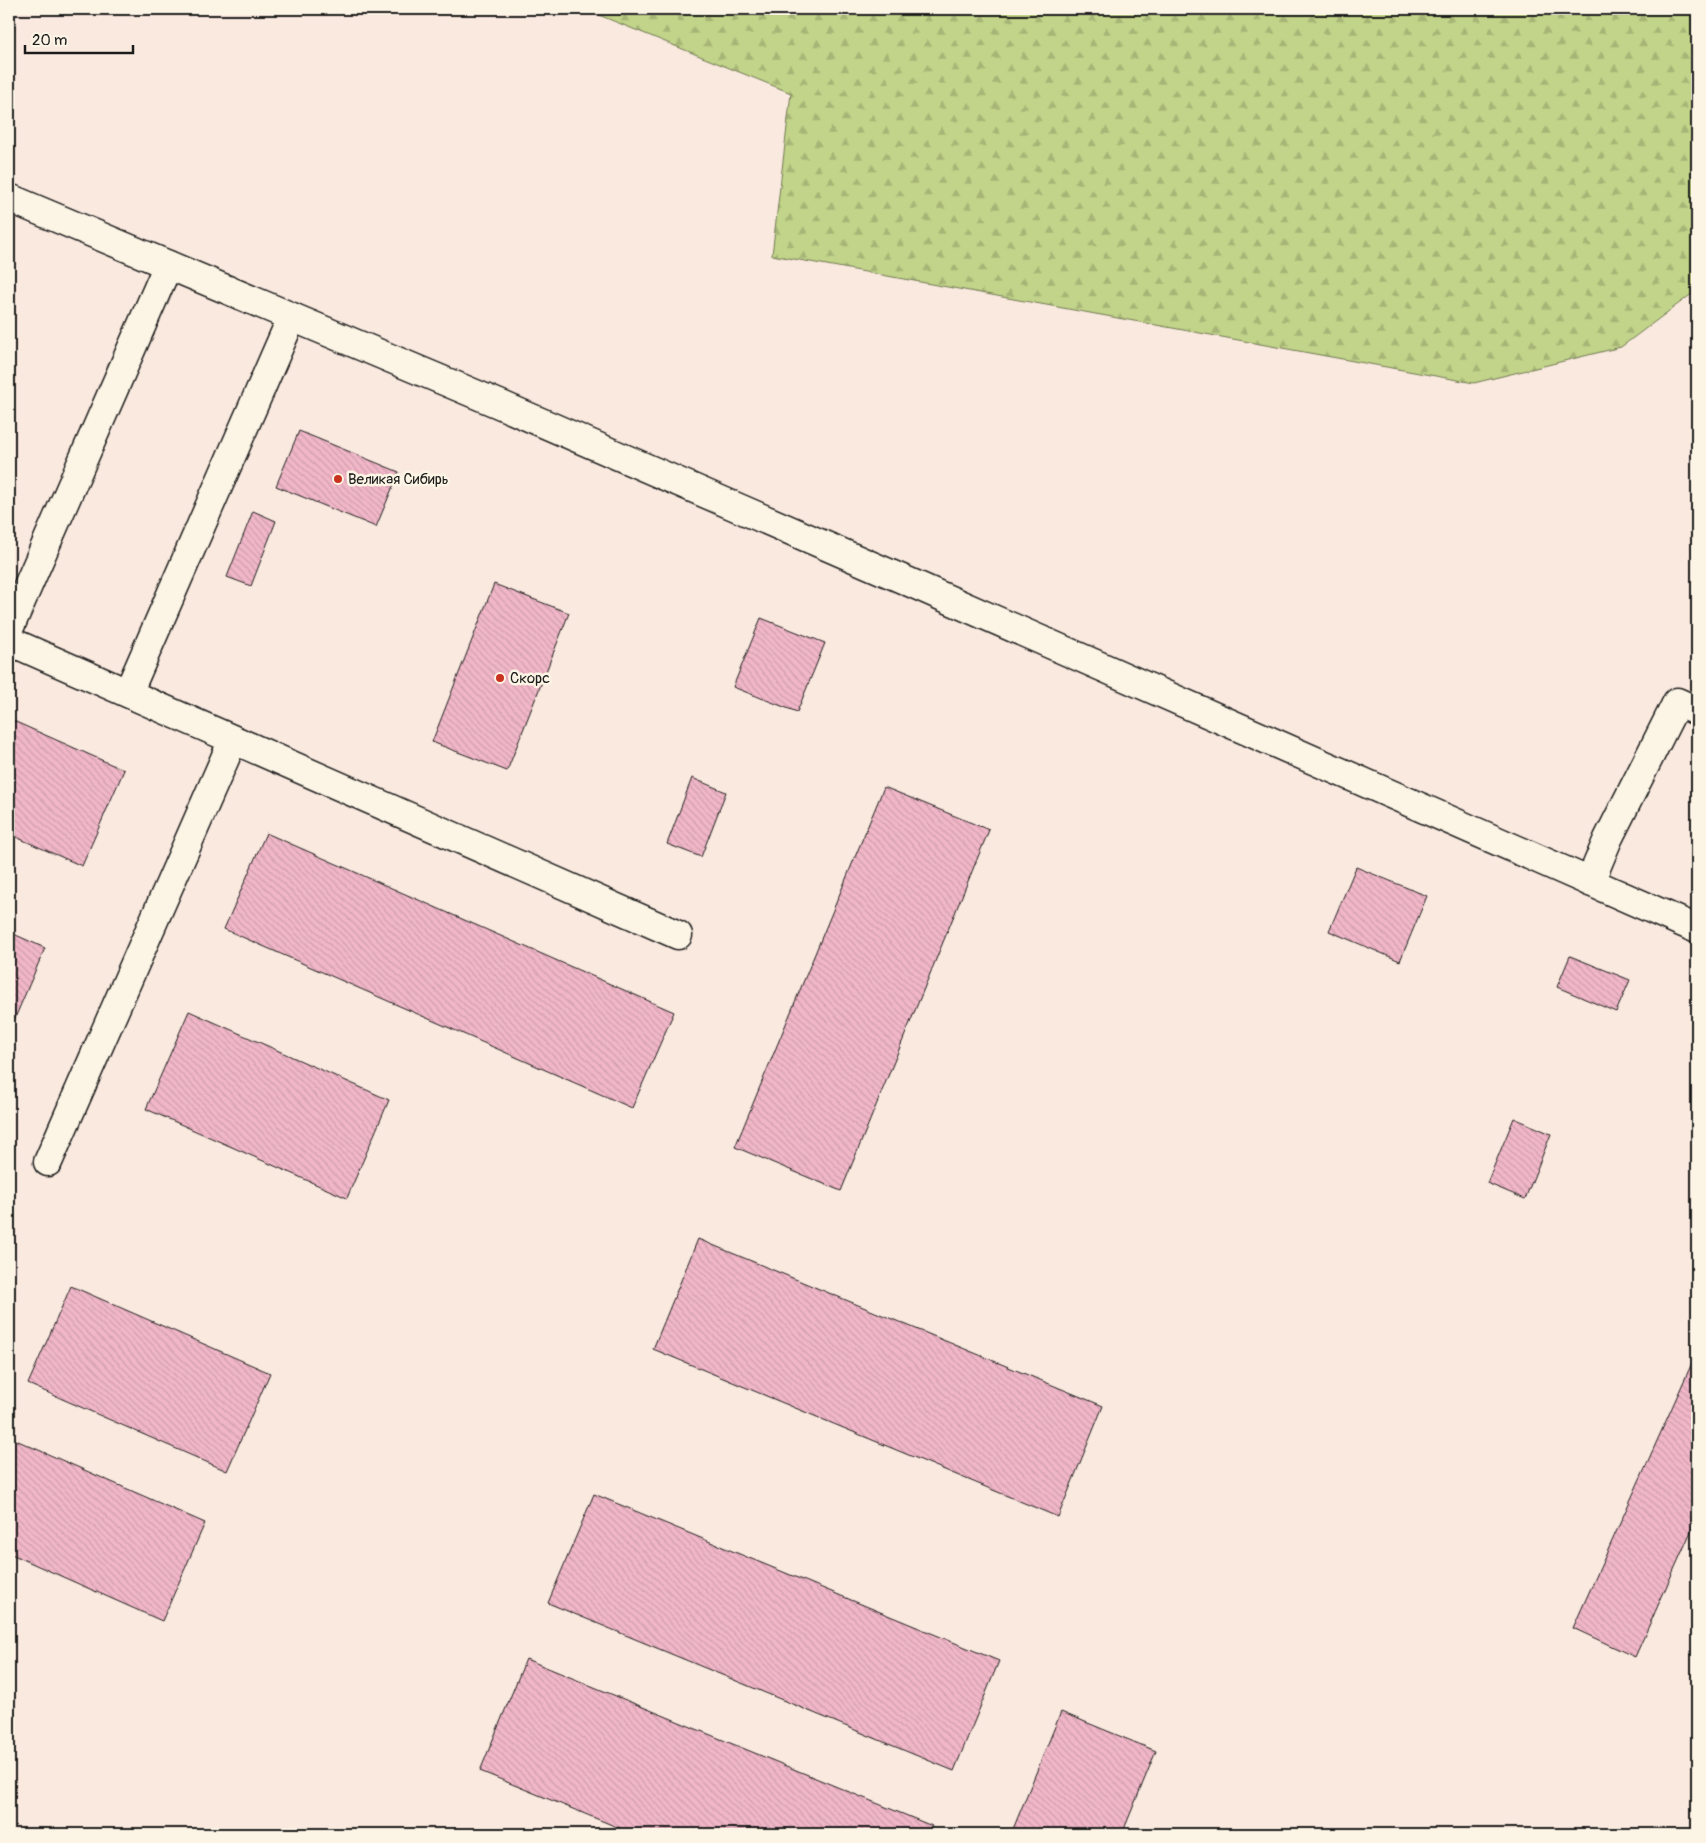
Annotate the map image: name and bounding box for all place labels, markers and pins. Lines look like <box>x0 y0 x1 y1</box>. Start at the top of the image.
place label: Великая Сибирь <box>348 470 449 489</box>
marker: Великая Сибирь <box>332 473 344 485</box>
place label: Скорс <box>510 669 550 688</box>
marker: Скорс <box>494 672 506 684</box>

